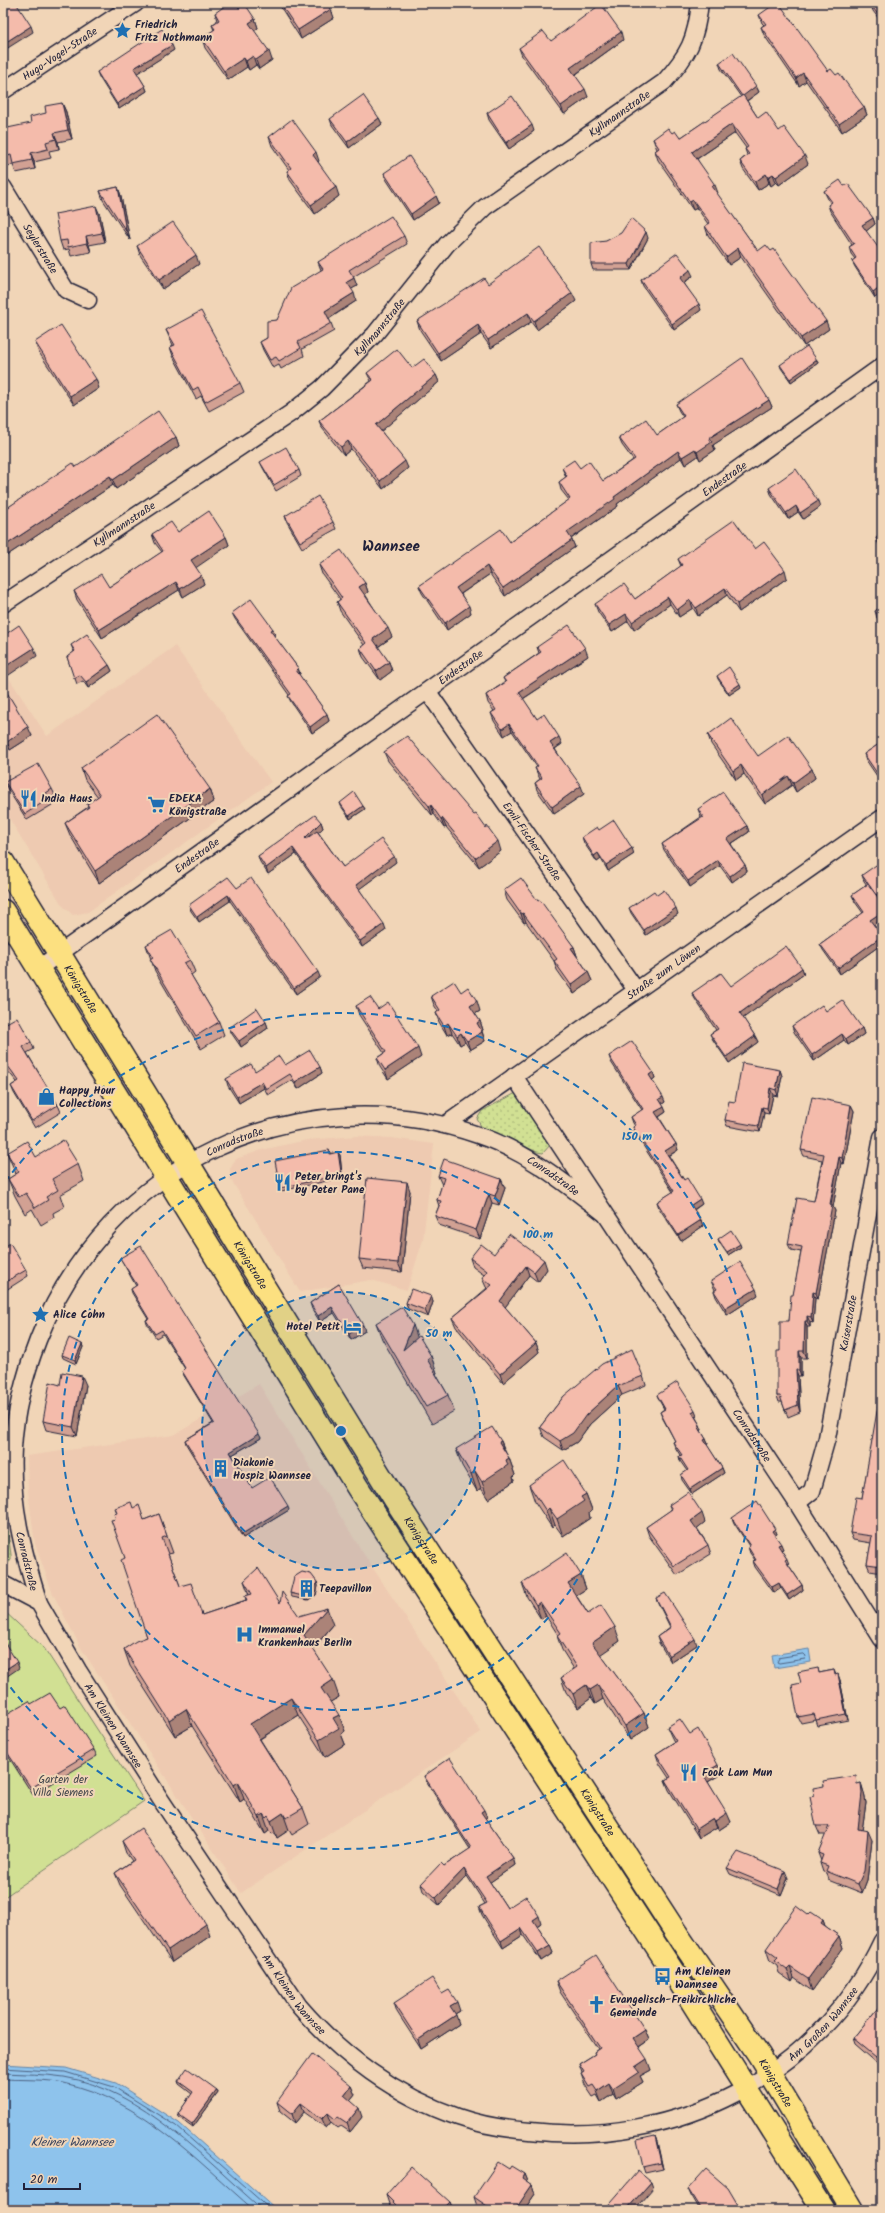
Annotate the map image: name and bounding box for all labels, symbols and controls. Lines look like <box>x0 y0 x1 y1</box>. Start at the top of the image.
place label: Friedrich Fritz Nothmann <box>135 16 212 47</box>
place icon: Friedrich Fritz Nothmann <box>112 20 132 40</box>
street label: Hugo-Vogel-Straße <box>19 23 102 86</box>
street label: Kyllmannstraße <box>585 86 654 142</box>
street label: Seylerstraße <box>17 220 62 278</box>
street label: Kyllmannstraße <box>350 295 410 361</box>
street label: Endestraße <box>698 457 751 502</box>
street label: Kyllmannstraße <box>89 497 159 552</box>
district label: Wannsee <box>362 535 421 559</box>
street label: Endestraße <box>435 645 488 690</box>
restaurant icon: India Haus <box>18 788 38 808</box>
place label: India Haus <box>41 790 93 808</box>
place label: EDEKA Königstraße <box>169 790 227 821</box>
supermarket icon: EDEKA Königstraße <box>146 794 166 814</box>
street label: Emil-Fischer-Straße <box>497 798 566 885</box>
street label: Endestraße <box>171 834 224 878</box>
street label: Straße zum Löwen <box>623 940 705 1005</box>
street label: Königstraße <box>58 962 102 1017</box>
place label: Happy Hour Collections <box>59 1082 116 1113</box>
shop icon: Happy Hour Collections <box>36 1086 56 1106</box>
street label: Conradstraße <box>203 1123 266 1162</box>
text: 150 m <box>622 1127 652 1146</box>
street label: Conradstraße <box>523 1152 583 1201</box>
place label: Peter bringt's by Peter Pane <box>295 1168 365 1199</box>
restaurant icon: Peter bringt's by Peter Pane <box>272 1172 292 1192</box>
text: 100 m <box>523 1225 553 1244</box>
street label: Königstraße <box>228 1238 272 1293</box>
street label: Kaiserstraße <box>835 1294 863 1353</box>
place icon: Alice Cohn <box>30 1304 50 1324</box>
place label: Alice Cohn <box>53 1306 105 1324</box>
hotel icon: Hotel Petit <box>343 1316 363 1336</box>
place label: Hotel Petit <box>286 1318 341 1336</box>
text: 50 m <box>425 1324 453 1343</box>
street label: Conradstraße <box>727 1405 776 1466</box>
centre of rings <box>334 1424 348 1438</box>
place label: Diakonie Hospiz Wannsee <box>233 1454 312 1485</box>
building icon: Diakonie Hospiz Wannsee <box>210 1458 230 1478</box>
street label: Königstraße <box>398 1513 443 1569</box>
street label: Conradstraße <box>10 1530 42 1593</box>
building icon: Teepavillon <box>296 1578 316 1598</box>
place label: Teepavillon <box>319 1580 372 1598</box>
place label: Immanuel Krankenhaus Berlin <box>258 1621 352 1652</box>
hospital icon: Immanuel Krankenhaus Berlin <box>235 1625 255 1645</box>
street label: Am Kleinen Wannsee <box>79 1680 147 1772</box>
restaurant icon: Fook Lam Mun <box>679 1762 699 1782</box>
place label: Fook Lam Mun <box>702 1764 772 1782</box>
park label: Garten der Villa Siemens <box>32 1771 94 1802</box>
street label: Königstraße <box>575 1785 619 1840</box>
street label: Am Kleinen Wannsee <box>257 1951 330 2040</box>
place label: Am Kleinen Wannsee <box>675 1963 731 1994</box>
bus stop icon: Am Kleinen Wannsee <box>652 1967 672 1987</box>
street label: Am Großen Wannsee <box>784 1983 864 2067</box>
place label: Evangelisch-Freikirchliche Gemeinde <box>610 1991 737 2022</box>
church icon: Evangelisch-Freikirchliche Gemeinde <box>587 1995 607 2015</box>
street label: Königstraße <box>753 2055 797 2111</box>
water label: Kleiner Wannsee <box>31 2133 115 2152</box>
scale bar <box>24 2165 80 2191</box>
text: 20 m <box>30 2170 58 2189</box>

